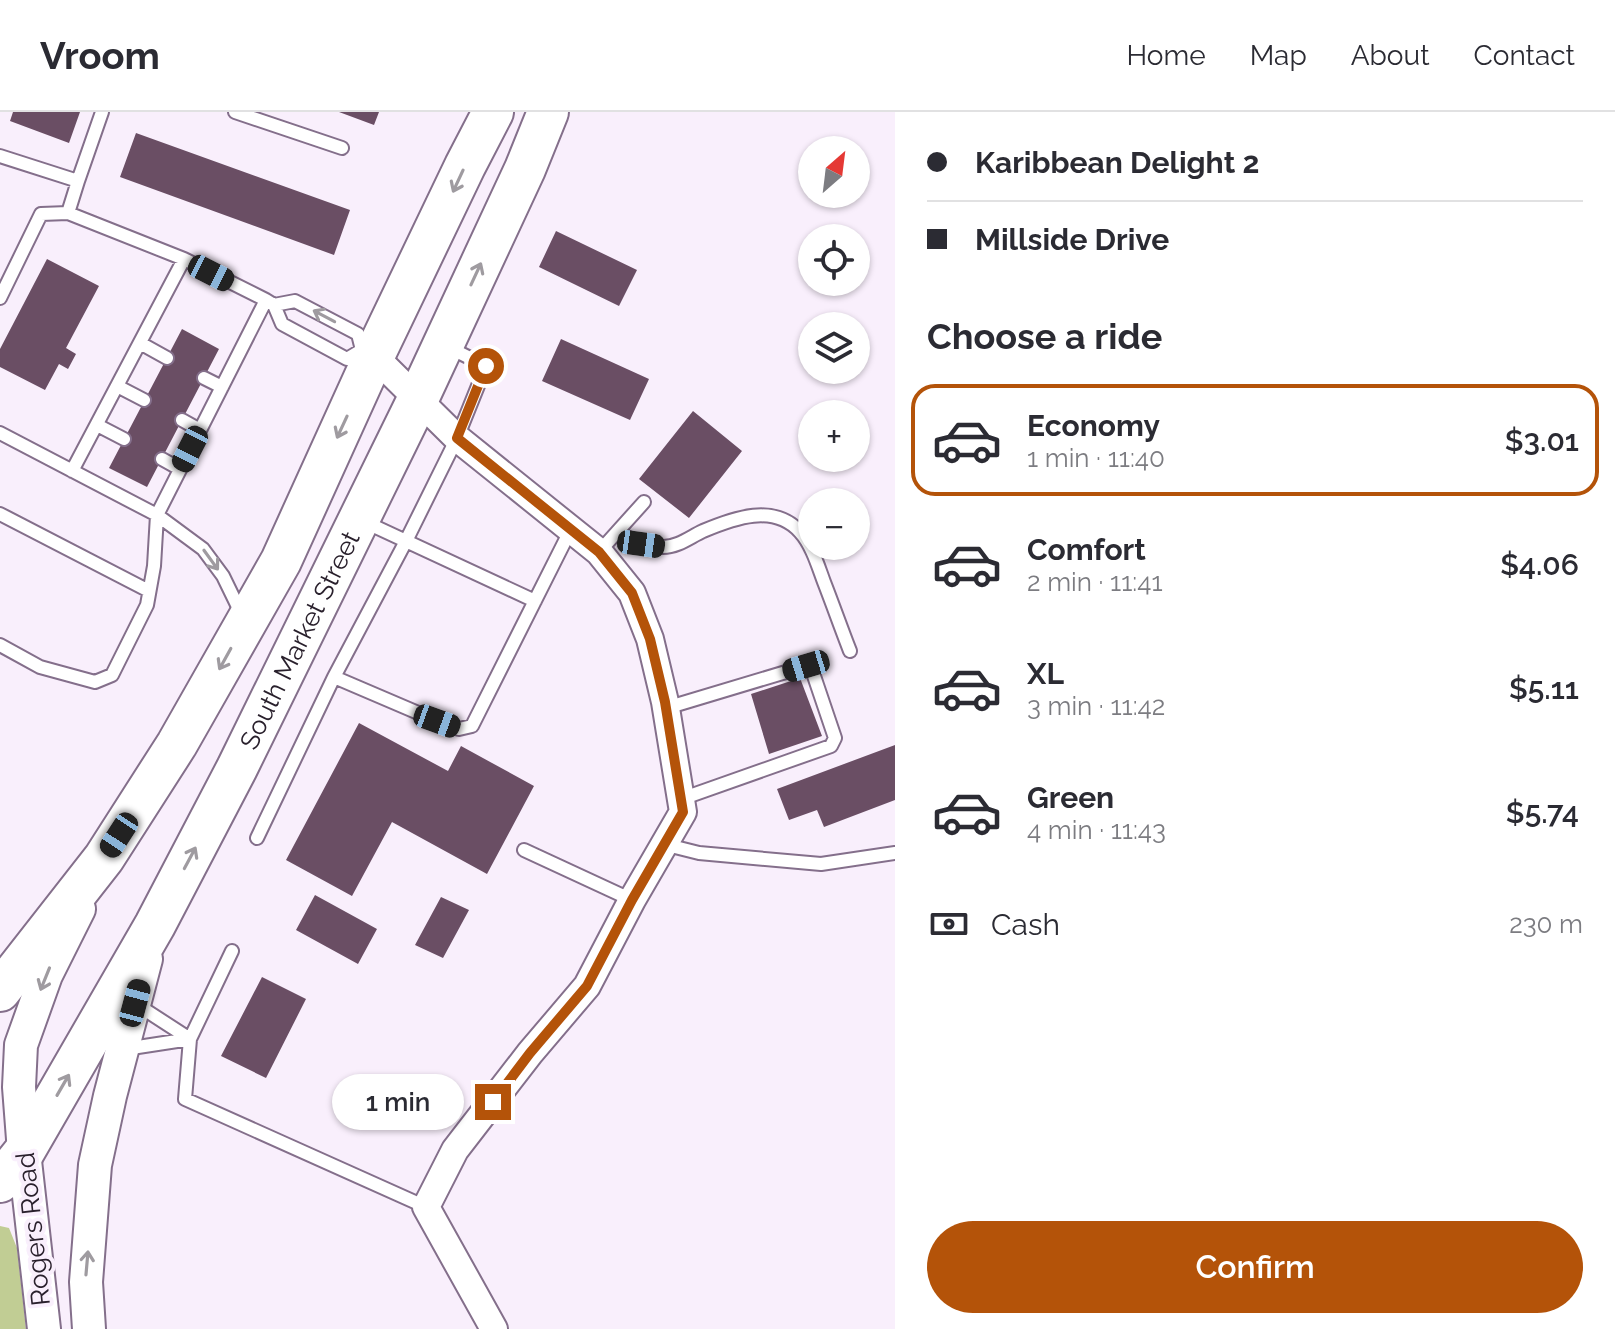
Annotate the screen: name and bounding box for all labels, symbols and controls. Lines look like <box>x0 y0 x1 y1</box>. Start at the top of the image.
text: Vroom <box>40 33 160 78</box>
text: Home <box>1126 39 1206 72</box>
text: Map <box>1250 39 1307 72</box>
text: About <box>1351 39 1430 72</box>
text: Contact <box>1474 39 1575 72</box>
north arrow <box>798 136 870 208</box>
map controls <box>798 136 870 560</box>
text: Karibbean Delight 2 <box>975 145 1259 180</box>
one-way arrow <box>450 169 465 193</box>
text: Millside Drive <box>975 222 1169 257</box>
button: locate <box>798 224 870 296</box>
car <box>184 251 238 295</box>
one-way arrow <box>470 262 485 286</box>
one-way arrow <box>313 308 337 324</box>
button: layers <box>798 312 870 384</box>
text: Choose a ride <box>927 315 1162 357</box>
route start <box>468 348 504 384</box>
button: + <box>798 400 870 472</box>
icon: car <box>931 404 1003 476</box>
text: Economy <box>1027 408 1160 443</box>
one-way arrow <box>334 415 349 439</box>
car <box>168 422 212 476</box>
text: $3.01 <box>1505 423 1579 458</box>
text: 1 min · 11:40 <box>1027 443 1165 473</box>
button: − <box>798 488 870 560</box>
street label: South Market Street <box>234 526 366 754</box>
icon: car <box>931 528 1003 600</box>
car <box>616 529 666 559</box>
text: Comfort <box>1027 532 1146 567</box>
text: $4.06 <box>1500 547 1579 582</box>
one-way arrow <box>203 549 220 570</box>
text: 2 min · 11:41 <box>1027 567 1163 597</box>
one-way arrow <box>217 647 233 670</box>
car <box>780 648 832 684</box>
icon: car <box>931 652 1003 724</box>
text: XL <box>1027 656 1064 691</box>
text: $5.11 <box>1509 671 1579 706</box>
text: 3 min · 11:42 <box>1027 691 1165 721</box>
car <box>410 702 464 740</box>
icon: car <box>931 776 1003 848</box>
text: Green <box>1027 780 1114 815</box>
text: $5.74 <box>1506 795 1579 830</box>
car <box>96 808 142 862</box>
text: 4 min · 11:43 <box>1027 815 1166 845</box>
one-way arrow <box>183 847 199 870</box>
icon: cash <box>927 902 971 946</box>
text: Cash <box>991 907 1060 942</box>
text: 230 m <box>1509 909 1583 939</box>
one-way arrow <box>37 966 52 991</box>
car <box>117 977 153 1029</box>
one-way arrow <box>55 1074 71 1097</box>
callout: 1 min <box>333 1074 465 1130</box>
route end <box>475 1084 511 1120</box>
text: 1 min <box>366 1087 430 1117</box>
street label: Rogers Road <box>10 1151 56 1307</box>
button: Confirm <box>927 1221 1583 1313</box>
one-way arrow <box>80 1250 95 1276</box>

